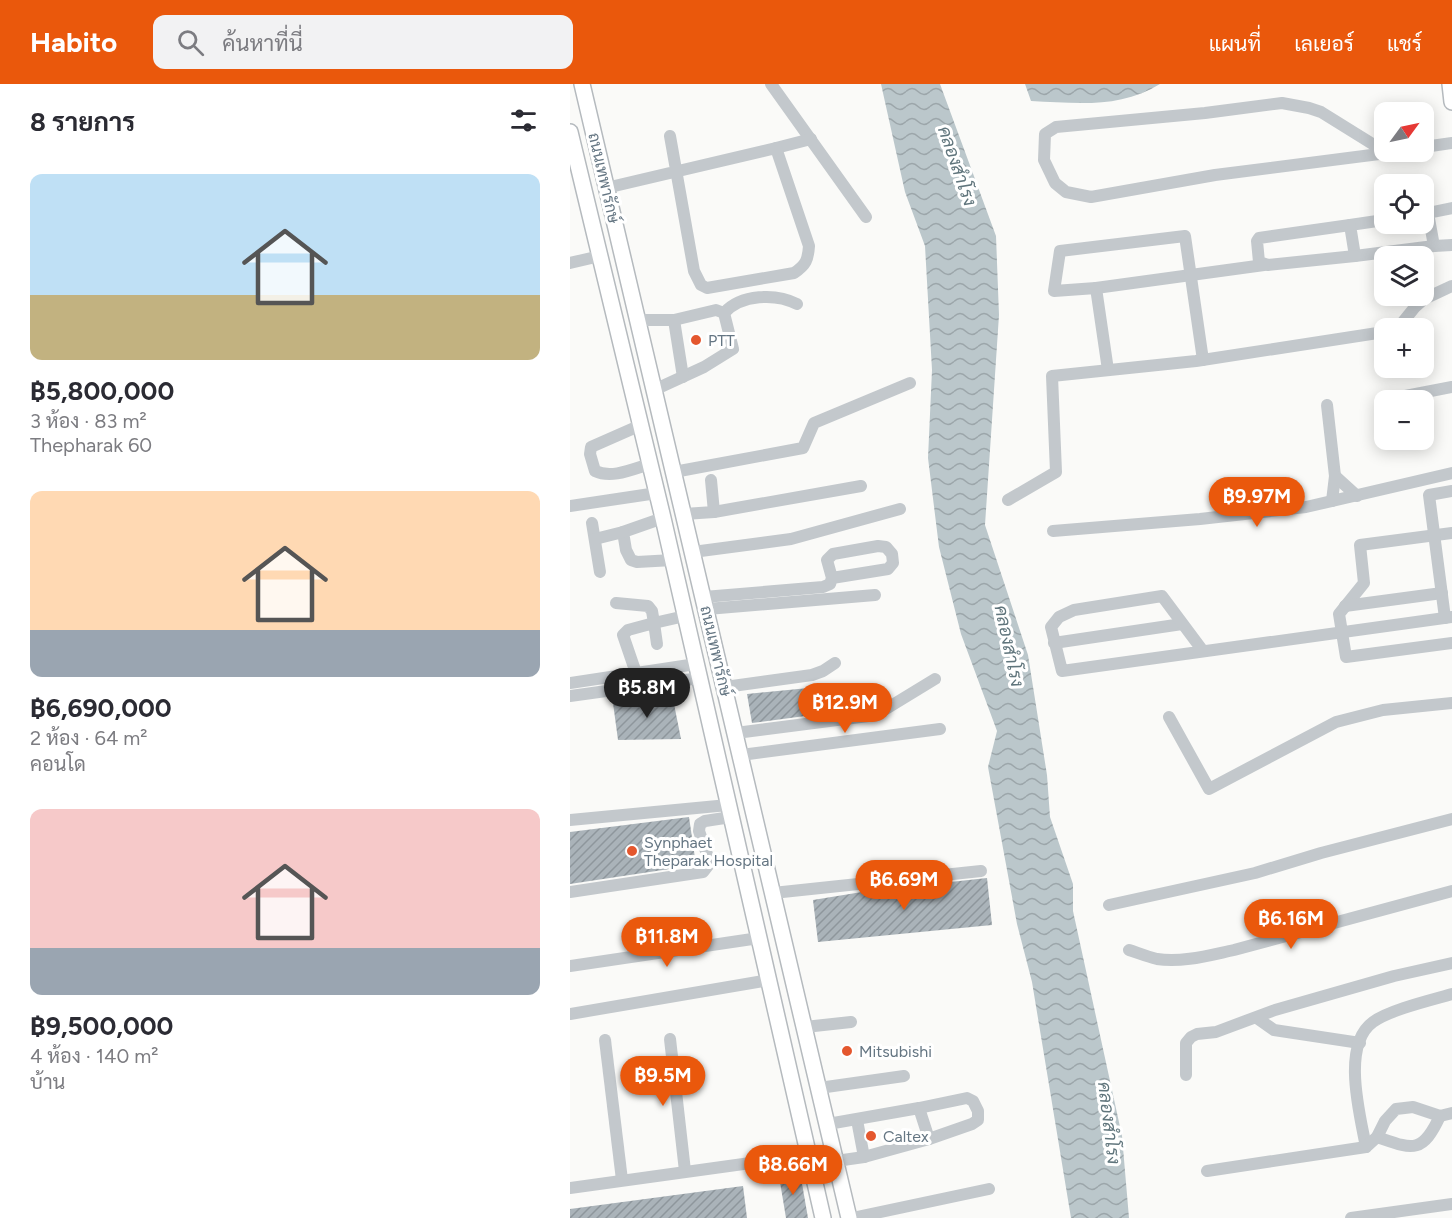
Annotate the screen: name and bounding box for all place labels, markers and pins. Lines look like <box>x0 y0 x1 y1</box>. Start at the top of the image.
place label: PTT <box>708 331 735 350</box>
marker: PTT <box>689 333 703 347</box>
pin: ฿9.97M <box>1208 477 1306 528</box>
pin: ฿5.8M <box>605 668 689 719</box>
pin: ฿12.9M <box>796 683 894 734</box>
place label: Synphaet Theparak Hospital <box>644 833 773 870</box>
marker: Synphaet Theparak Hospital <box>625 844 639 858</box>
pin: ฿6.69M <box>855 860 953 911</box>
pin: ฿6.16M <box>1242 899 1340 950</box>
pin: ฿11.8M <box>618 917 716 968</box>
place label: Mitsubishi <box>859 1042 932 1061</box>
marker: Mitsubishi <box>840 1044 854 1058</box>
pin: ฿9.5M <box>621 1056 705 1107</box>
place label: Caltex <box>883 1127 929 1146</box>
marker: Caltex <box>864 1129 878 1143</box>
pin: ฿8.66M <box>744 1145 842 1196</box>

